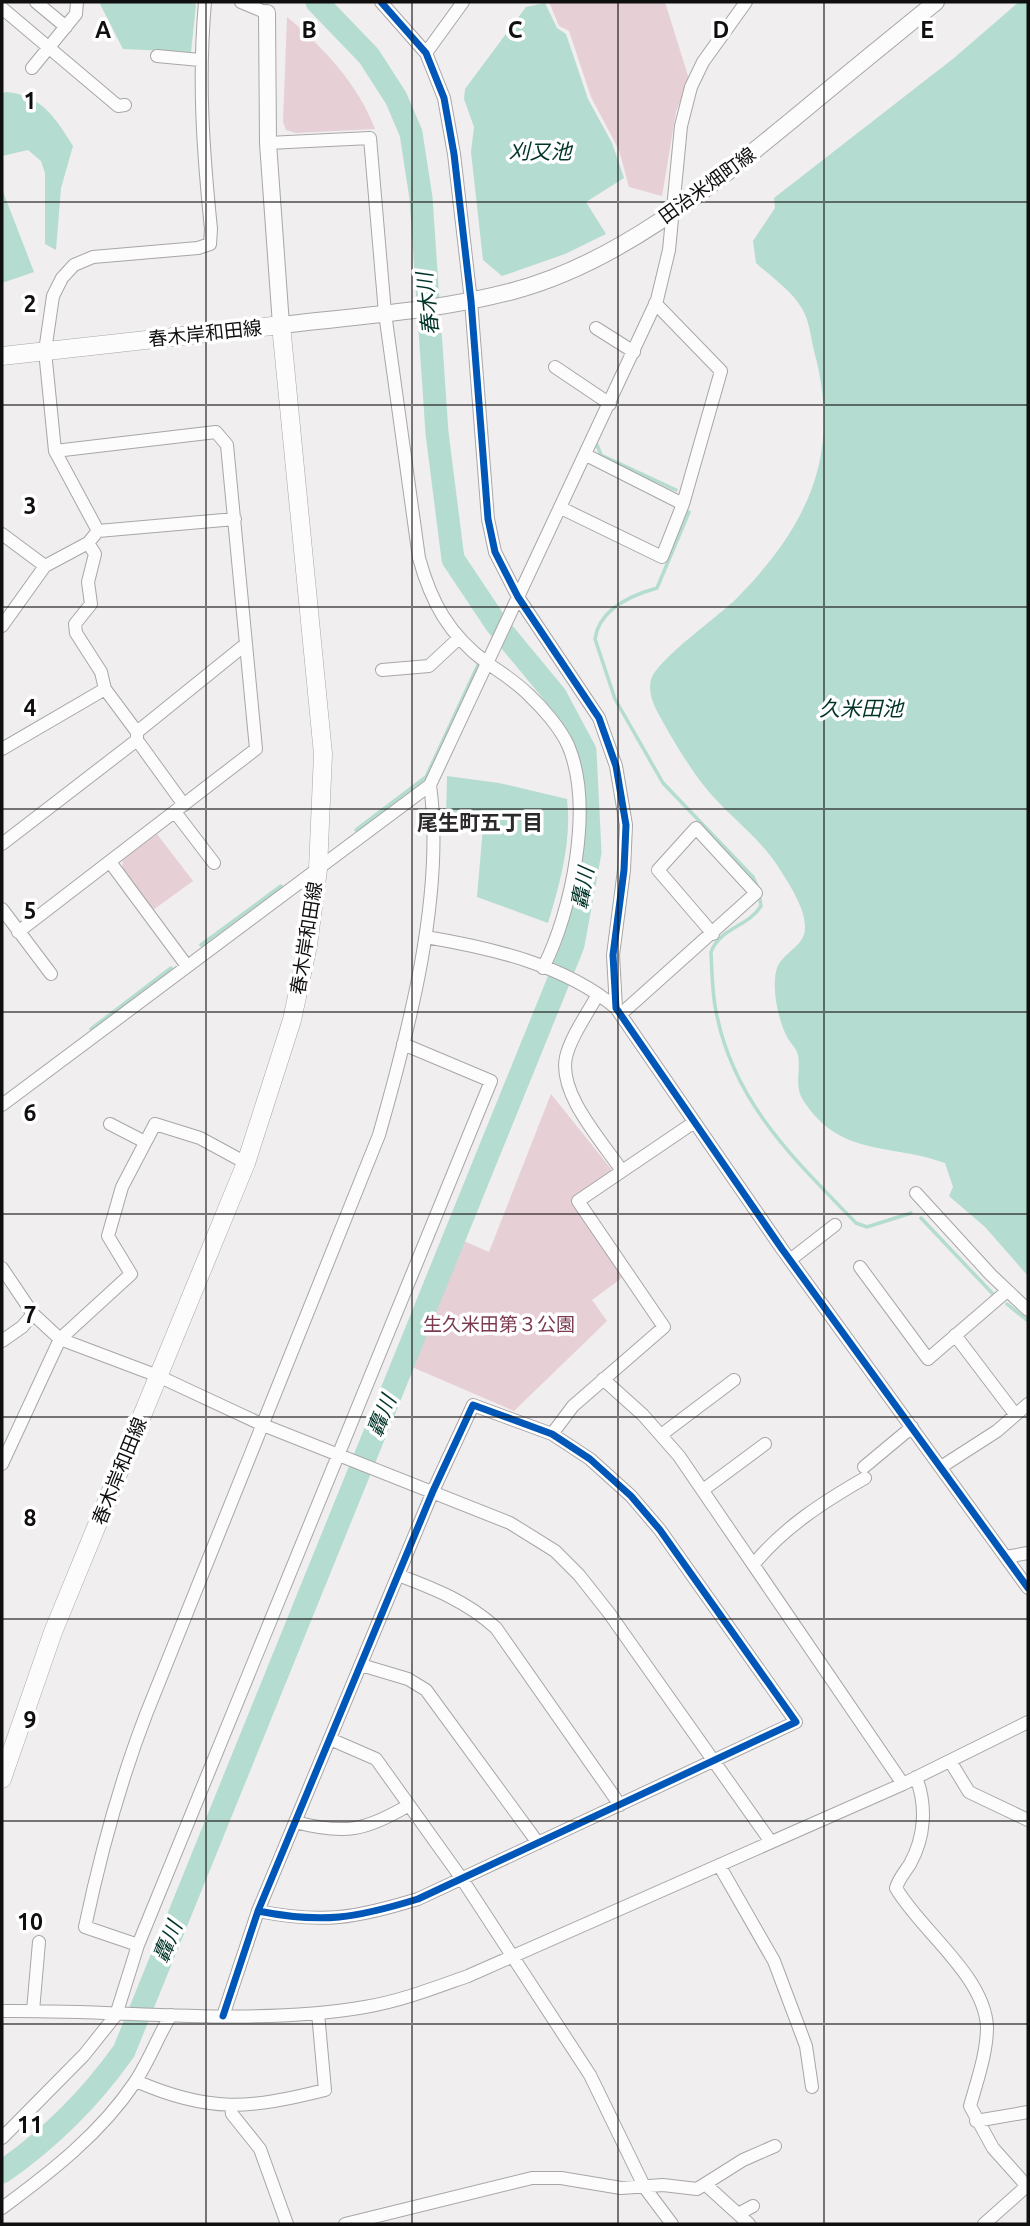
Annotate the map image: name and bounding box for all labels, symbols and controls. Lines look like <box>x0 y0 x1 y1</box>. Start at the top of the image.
text: A <box>95 17 111 42</box>
text: B <box>301 17 317 42</box>
text: C <box>508 17 523 42</box>
text: D <box>713 17 729 42</box>
text: E <box>920 17 934 42</box>
text: 1 <box>24 88 36 113</box>
water label: 刈又池 <box>509 139 573 163</box>
street label: 田治米畑町線 <box>654 143 760 227</box>
water label: 春木川 <box>412 270 442 337</box>
text: 2 <box>24 291 36 316</box>
street label: 春木岸和田線 <box>147 316 263 350</box>
text: 3 <box>24 493 36 518</box>
text: 4 <box>24 695 37 720</box>
water label: 久米田池 <box>819 696 905 720</box>
district label: 尾生町五丁目 <box>417 810 543 834</box>
water label: 轟川 <box>567 863 598 911</box>
street label: 春木岸和田線 <box>286 880 326 996</box>
text: 5 <box>24 898 36 923</box>
text: 6 <box>24 1100 37 1125</box>
text: 7 <box>24 1302 36 1327</box>
park label: 生久米田第３公園 <box>423 1313 575 1335</box>
water label: 轟川 <box>362 1390 401 1440</box>
street label: 春木岸和田線 <box>87 1414 151 1528</box>
text: 8 <box>24 1505 36 1530</box>
text: 9 <box>24 1707 36 1732</box>
text: 10 <box>17 1909 43 1934</box>
water label: 轟川 <box>148 1916 187 1966</box>
text: 11 <box>17 2112 43 2137</box>

